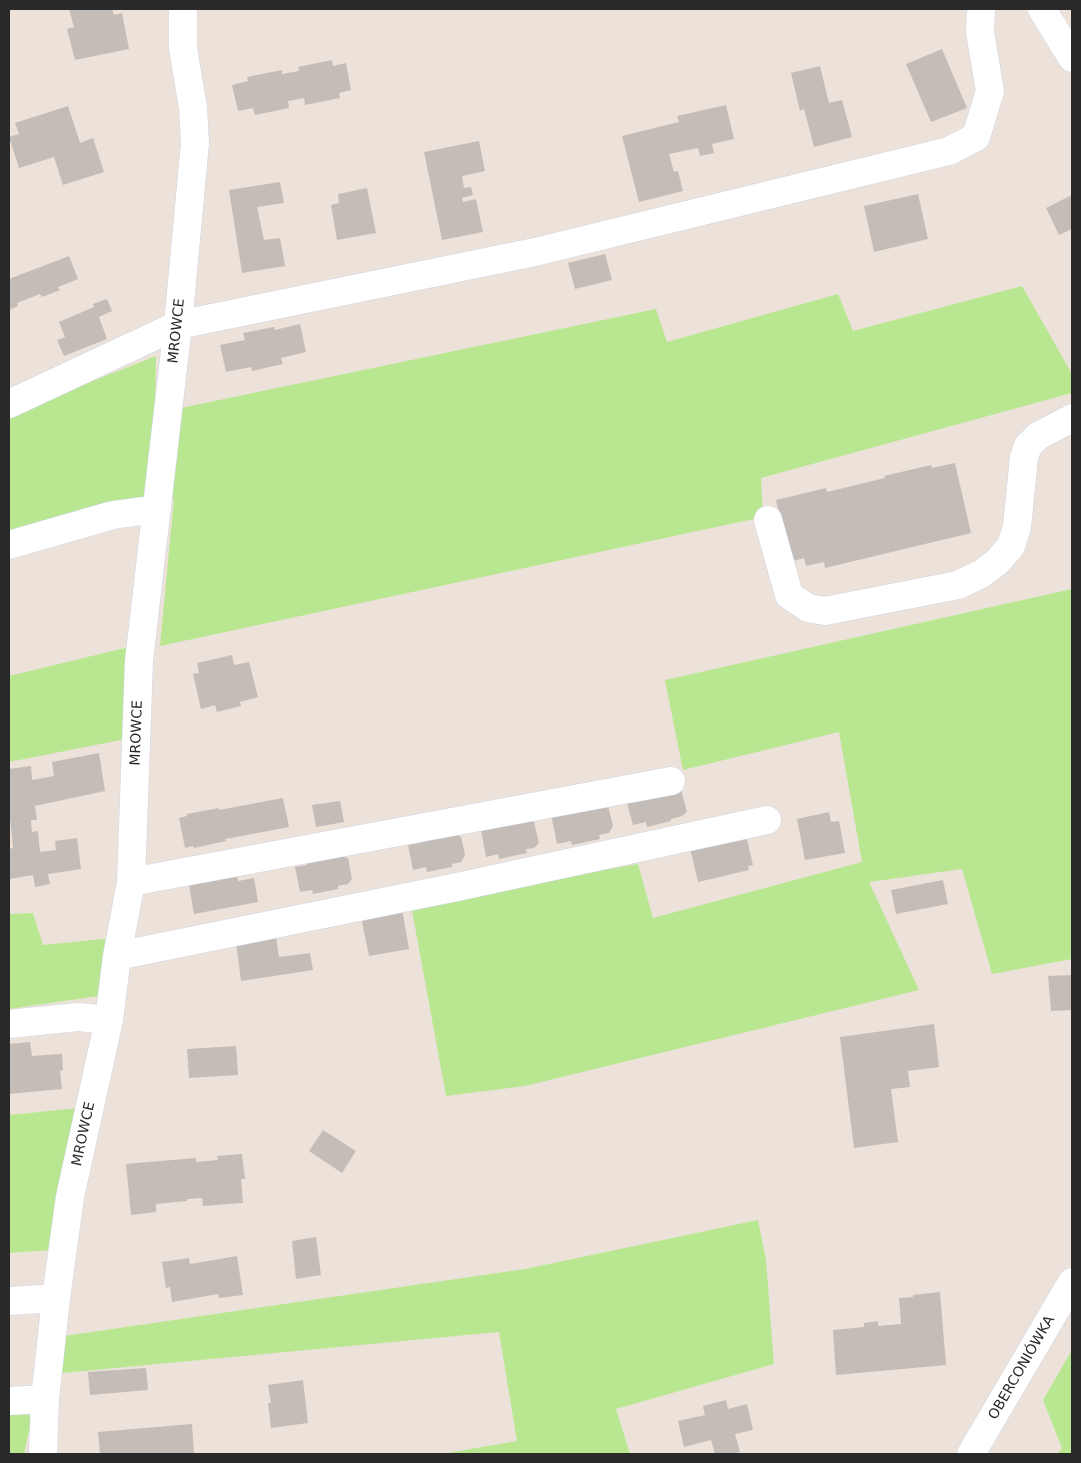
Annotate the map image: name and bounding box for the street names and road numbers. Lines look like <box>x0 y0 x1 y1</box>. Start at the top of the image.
street label: MROWCE <box>165 298 189 364</box>
street label: MROWCE <box>127 700 147 766</box>
street label: MROWCE <box>69 1100 99 1168</box>
street label: OBERCONIÓWKA <box>985 1313 1059 1423</box>

